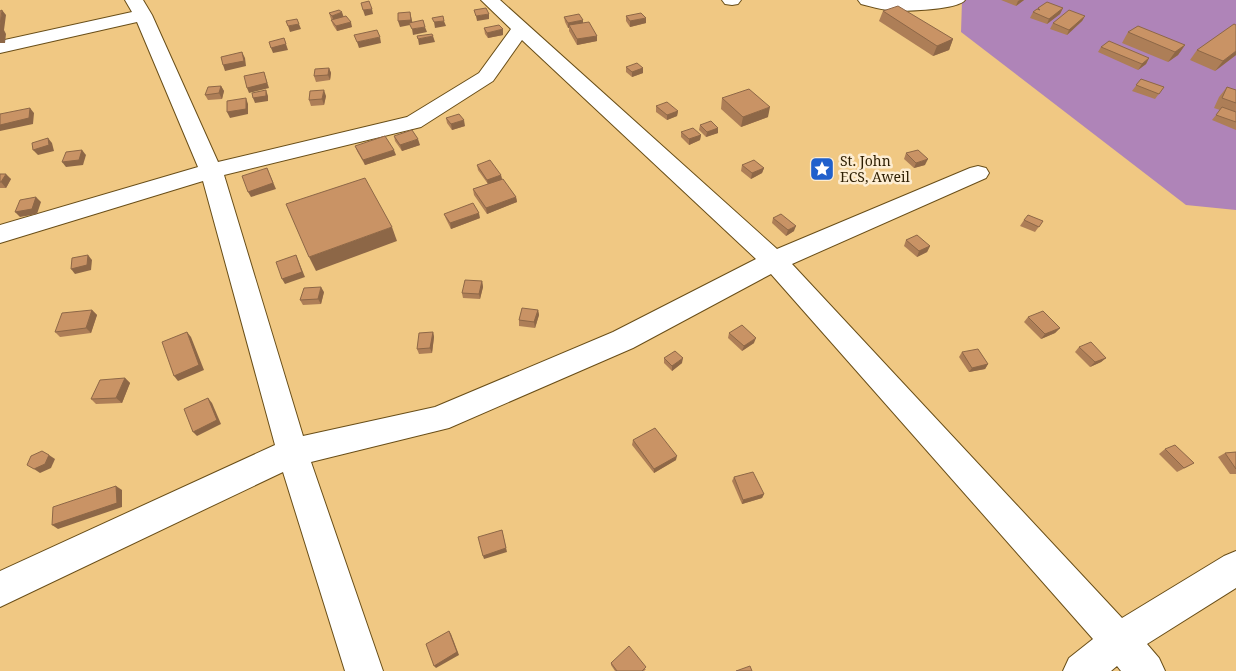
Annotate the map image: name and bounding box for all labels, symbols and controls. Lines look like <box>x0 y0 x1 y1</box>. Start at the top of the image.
place label: St. John ECS, Aweil <box>840 151 911 186</box>
place icon: St. John ECS, Aweil <box>809 156 835 182</box>

